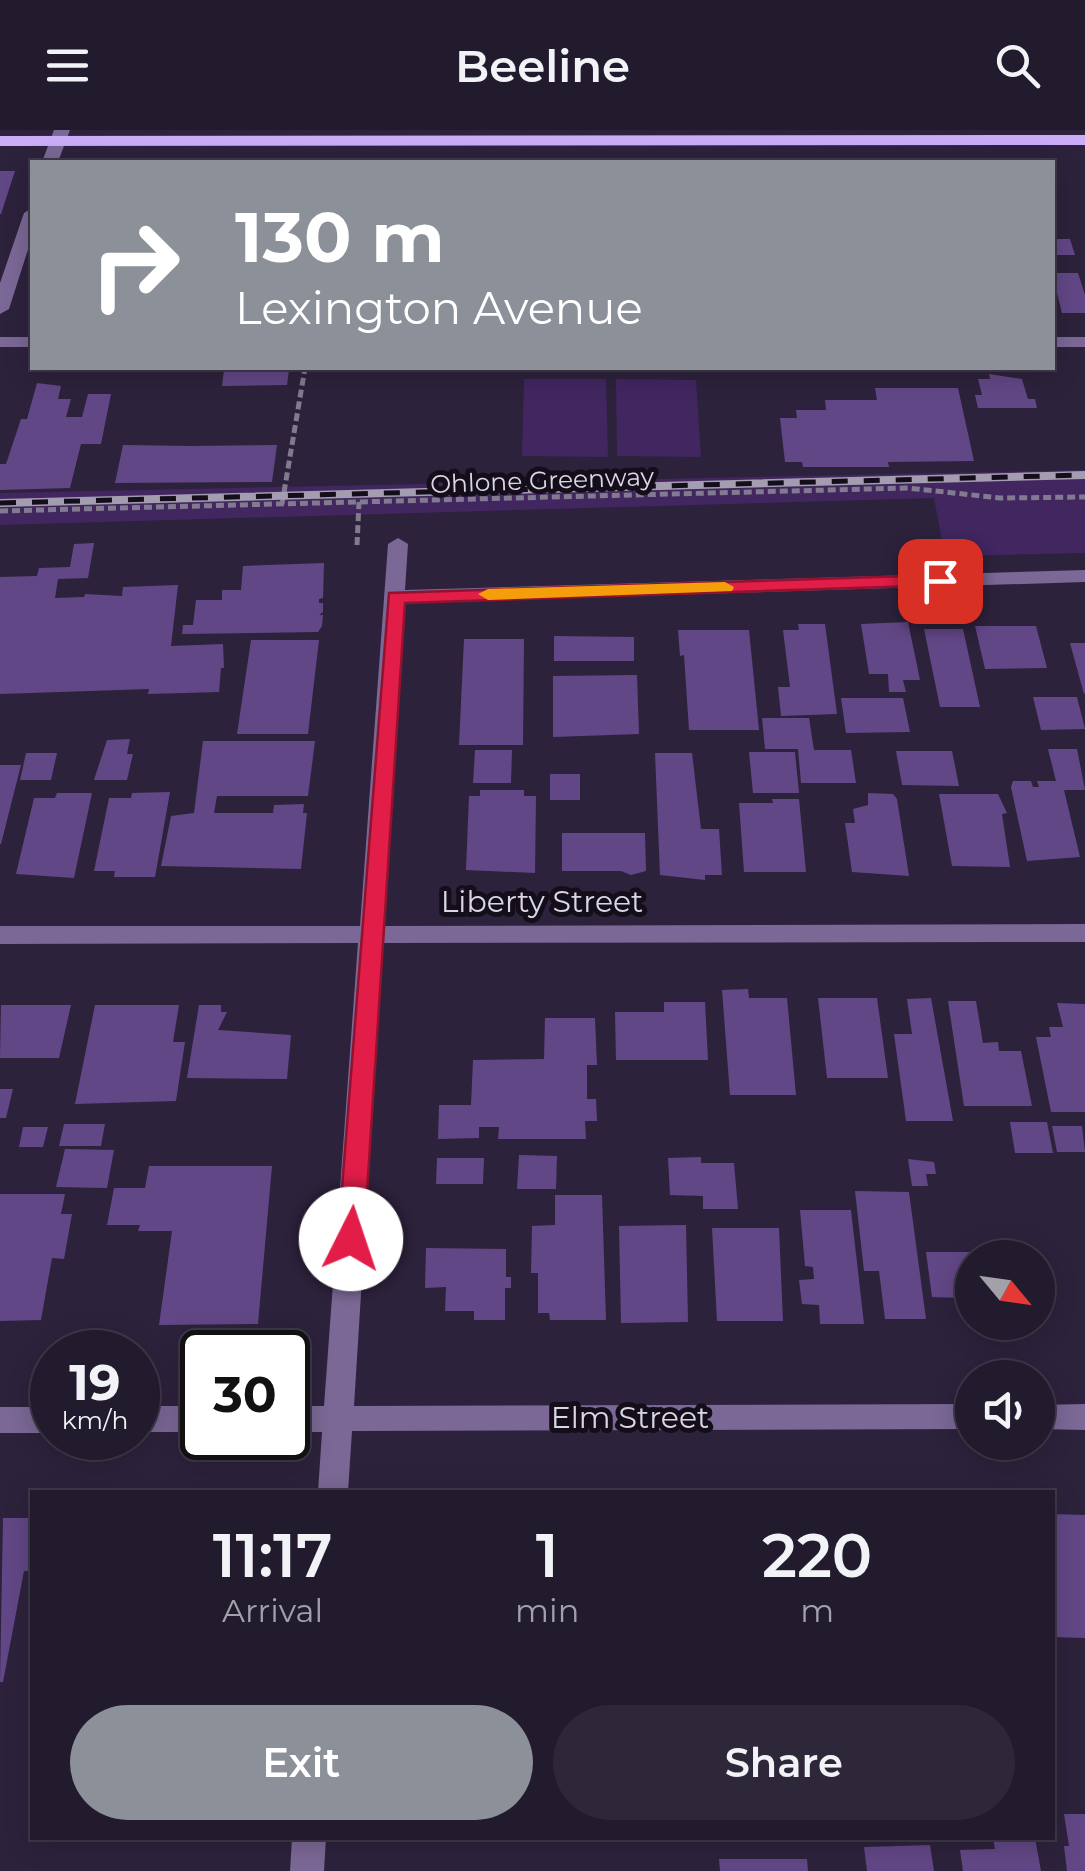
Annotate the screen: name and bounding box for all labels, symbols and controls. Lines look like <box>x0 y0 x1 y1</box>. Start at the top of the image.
icon: menu <box>40 38 95 93</box>
text: Beeline <box>455 38 630 93</box>
icon: search <box>990 38 1045 93</box>
text: 130 m <box>235 194 445 280</box>
icon: right <box>70 200 200 330</box>
text: Lexington Avenue <box>235 280 643 335</box>
street label: Ohlone Greenway <box>430 461 655 499</box>
pin <box>898 539 983 624</box>
icon: arrive <box>913 554 968 609</box>
street label: Liberty Street <box>441 883 643 920</box>
position arrow <box>299 1187 403 1291</box>
north arrow <box>955 1240 1055 1340</box>
map controls <box>955 1240 1055 1460</box>
speed limit sign: 30 <box>180 1330 310 1460</box>
text: 19 <box>69 1352 121 1413</box>
button: sound <box>955 1360 1055 1460</box>
street label: Elm Street <box>551 1399 709 1436</box>
text: km/h <box>62 1405 128 1435</box>
text: 11:17 <box>213 1519 332 1592</box>
text: 1 <box>536 1519 559 1592</box>
text: 220 <box>762 1519 872 1592</box>
text: Arrival <box>222 1591 323 1630</box>
text: min <box>515 1591 579 1630</box>
text: m <box>800 1591 834 1630</box>
button: Exit <box>70 1705 533 1820</box>
button: Share <box>553 1705 1015 1820</box>

